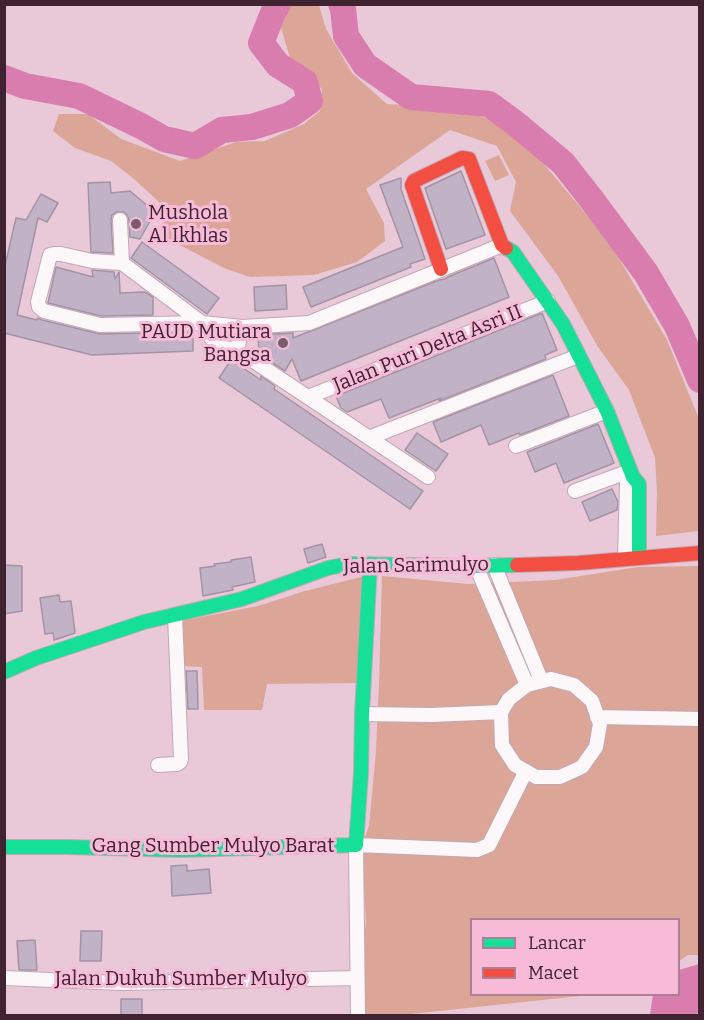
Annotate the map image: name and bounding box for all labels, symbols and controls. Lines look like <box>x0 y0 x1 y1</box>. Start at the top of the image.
place label: Mushola Al Ikhlas <box>148 201 228 248</box>
marker: Mushola Al Ikhlas <box>129 217 143 231</box>
street label: Jalan Puri Delta Asri II <box>330 300 526 398</box>
place label: PAUD Mutiara Bangsa <box>141 320 271 367</box>
marker: PAUD Mutiara Bangsa <box>276 336 290 350</box>
street label: Jalan Sarimulyo <box>343 553 489 579</box>
street label: Gang Sumber Mulyo Barat <box>92 834 334 858</box>
legend <box>470 918 680 996</box>
text: Lancar <box>528 932 586 954</box>
text: Macet <box>528 962 579 984</box>
street label: Jalan Dukuh Sumber Mulyo <box>55 967 307 991</box>

